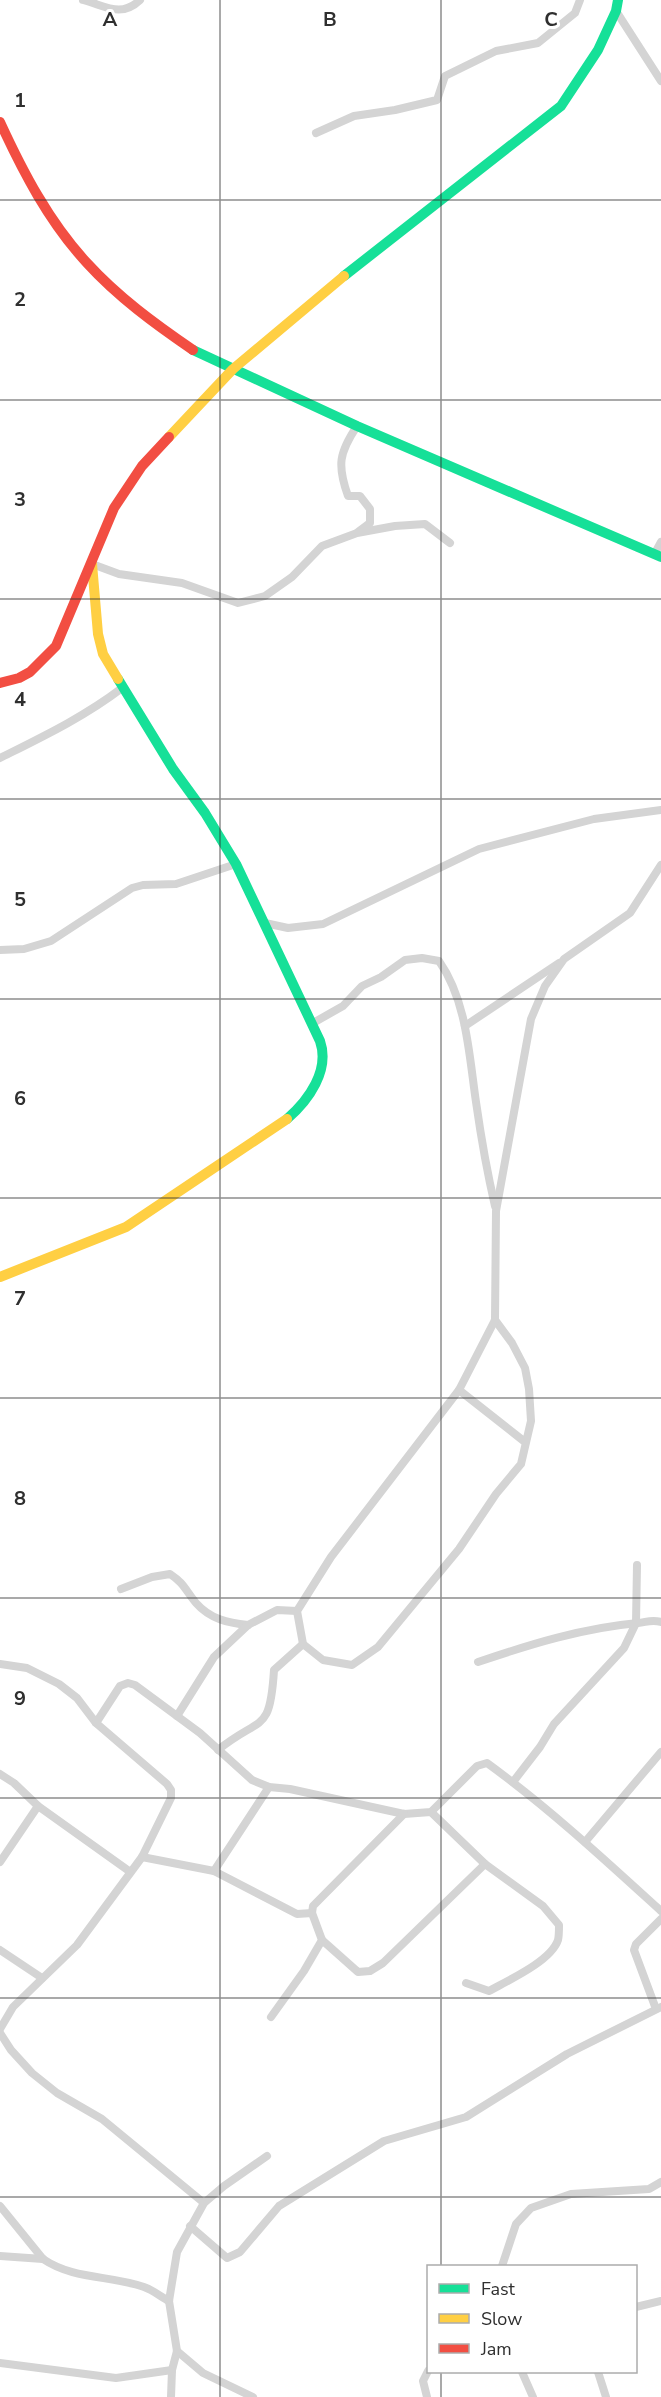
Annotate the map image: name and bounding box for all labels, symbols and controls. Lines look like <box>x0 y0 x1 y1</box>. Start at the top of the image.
text: A <box>103 6 118 33</box>
text: B <box>323 6 337 33</box>
text: C <box>544 6 558 33</box>
text: 1 <box>14 87 26 114</box>
text: 2 <box>14 286 26 313</box>
text: 3 <box>14 486 26 513</box>
text: 4 <box>14 686 26 713</box>
text: 5 <box>14 886 26 913</box>
text: 6 <box>14 1085 26 1112</box>
text: 7 <box>14 1285 26 1312</box>
text: 8 <box>14 1485 26 1512</box>
text: 9 <box>14 1685 26 1712</box>
legend <box>427 2265 637 2373</box>
text: Fast <box>481 2277 516 2301</box>
text: Slow <box>481 2307 522 2331</box>
text: Jam <box>480 2337 512 2361</box>

